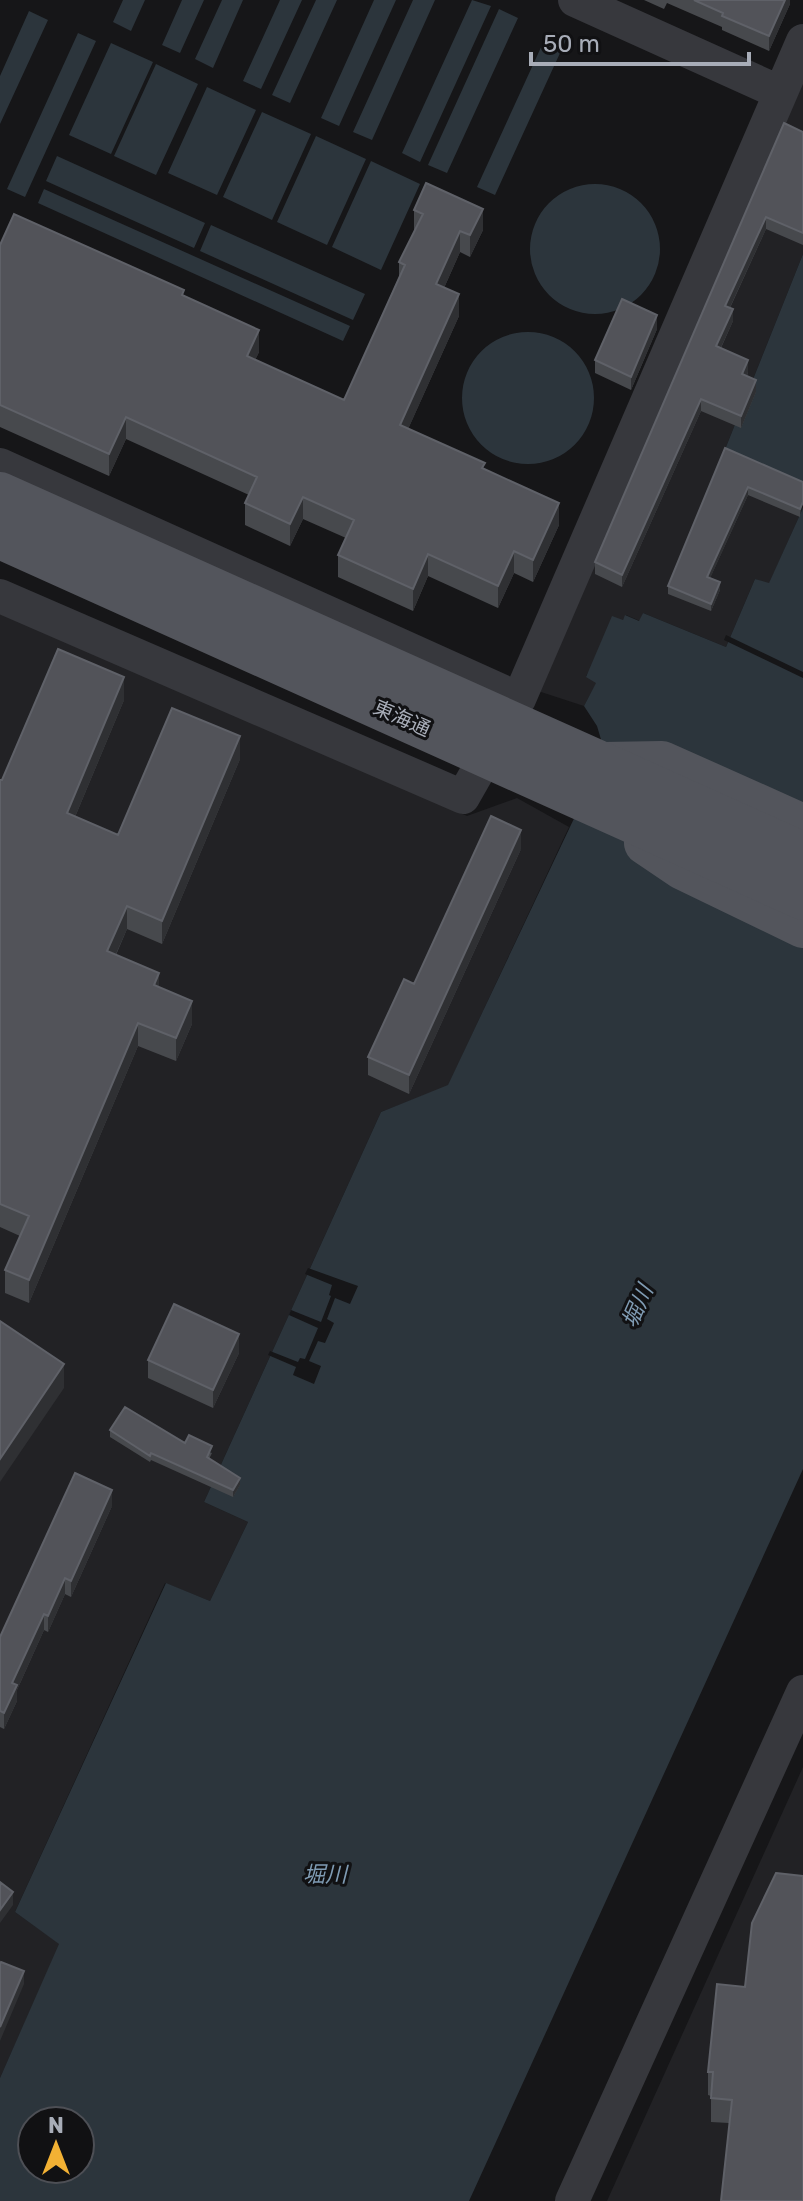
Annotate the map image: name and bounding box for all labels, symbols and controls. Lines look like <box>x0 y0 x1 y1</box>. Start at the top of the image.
scale bar <box>531 16 749 66</box>
text: 50 m <box>543 30 600 58</box>
street label: 東海通 <box>370 695 434 741</box>
water label: 堀川 <box>616 1279 660 1332</box>
water label: 堀川 <box>303 1861 349 1888</box>
north arrow <box>16 2105 96 2185</box>
text: N <box>48 2112 64 2139</box>

